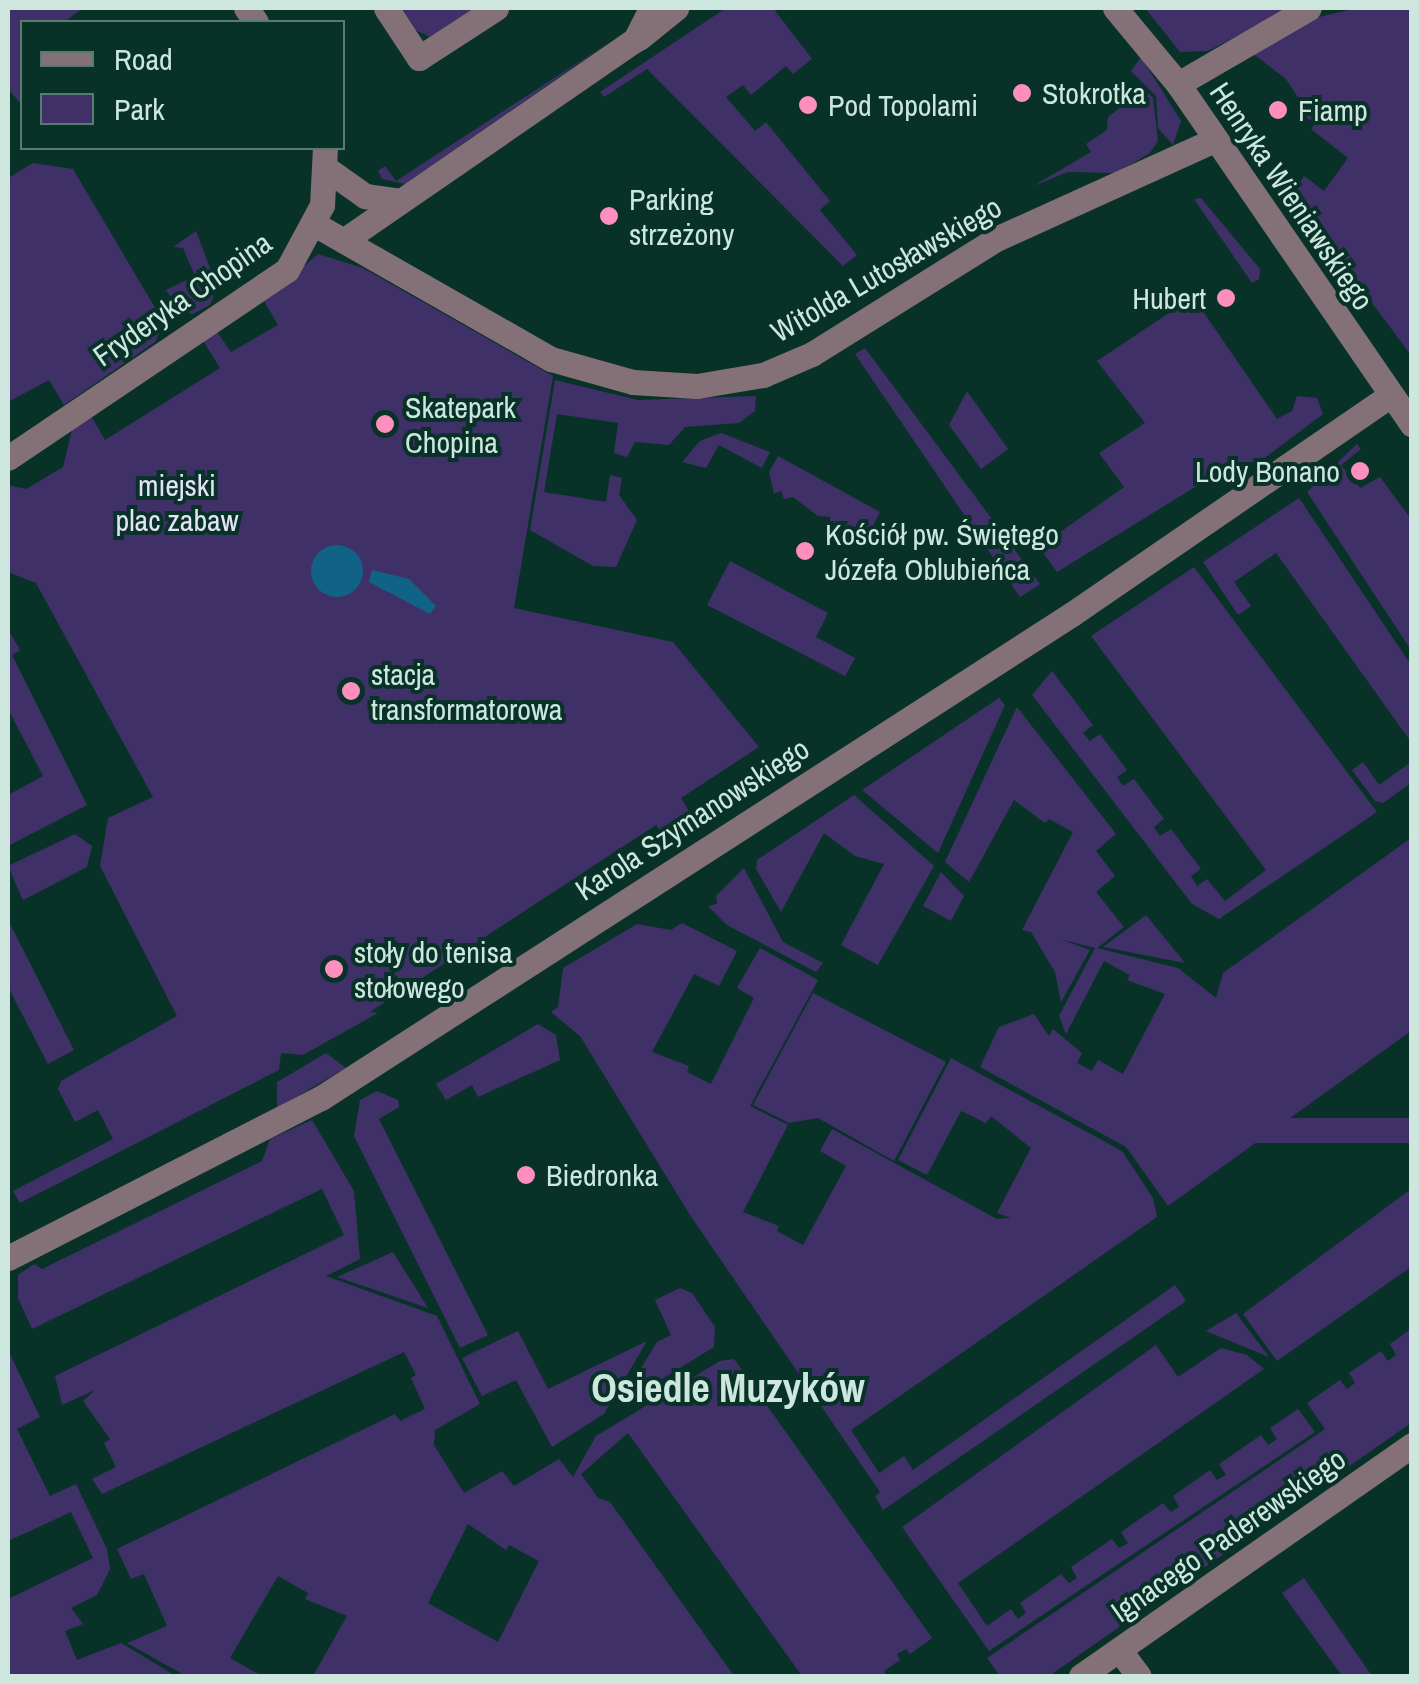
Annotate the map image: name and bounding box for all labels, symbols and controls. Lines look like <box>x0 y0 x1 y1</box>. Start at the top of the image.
legend <box>20 20 345 150</box>
text: Road <box>114 39 173 79</box>
place label: Stokrotka <box>1042 75 1146 111</box>
street label: Henryka Wieniawskiego <box>1203 75 1381 317</box>
marker: Stokrotka <box>1011 82 1033 104</box>
place label: Pod Topolami <box>828 87 978 123</box>
text: Park <box>114 89 165 129</box>
place label: Fiamp <box>1298 92 1368 128</box>
marker: Pod Topolami <box>797 94 819 116</box>
marker: Fiamp <box>1267 99 1289 121</box>
place label: Parking strzeżony <box>629 181 734 252</box>
street label: Witolda Lutosławskiego <box>765 188 1007 350</box>
marker: Parking strzeżony <box>598 205 620 227</box>
street label: Fryderyka Chopina <box>86 224 278 374</box>
place label: Hubert <box>1132 280 1206 316</box>
marker: Hubert <box>1215 287 1237 309</box>
place label: Skatepark Chopina <box>405 389 516 460</box>
marker: Skatepark Chopina <box>374 413 396 435</box>
place label: Lody Bonano <box>1195 453 1340 489</box>
marker: Lody Bonano <box>1349 460 1371 482</box>
park label: miejski plac zabaw <box>115 467 239 538</box>
place label: Kościół pw. Świętego Józefa Oblubieńca <box>825 516 1059 586</box>
marker: Kościół pw. Świętego Józefa Oblubieńca <box>794 540 816 562</box>
place label: stacja transformatorowa <box>371 656 562 726</box>
marker: stacja transformatorowa <box>340 680 362 702</box>
street label: Karola Szymanowskiego <box>569 730 815 908</box>
place label: stoły do tenisa stołowego <box>354 934 513 1004</box>
marker: stoły do tenisa stołowego <box>323 958 345 980</box>
place label: Biedronka <box>546 1157 658 1193</box>
marker: Biedronka <box>515 1164 537 1186</box>
district label: Osiedle Muzyków <box>591 1364 865 1412</box>
street label: Ignacego Paderewskiego <box>1104 1441 1352 1629</box>

